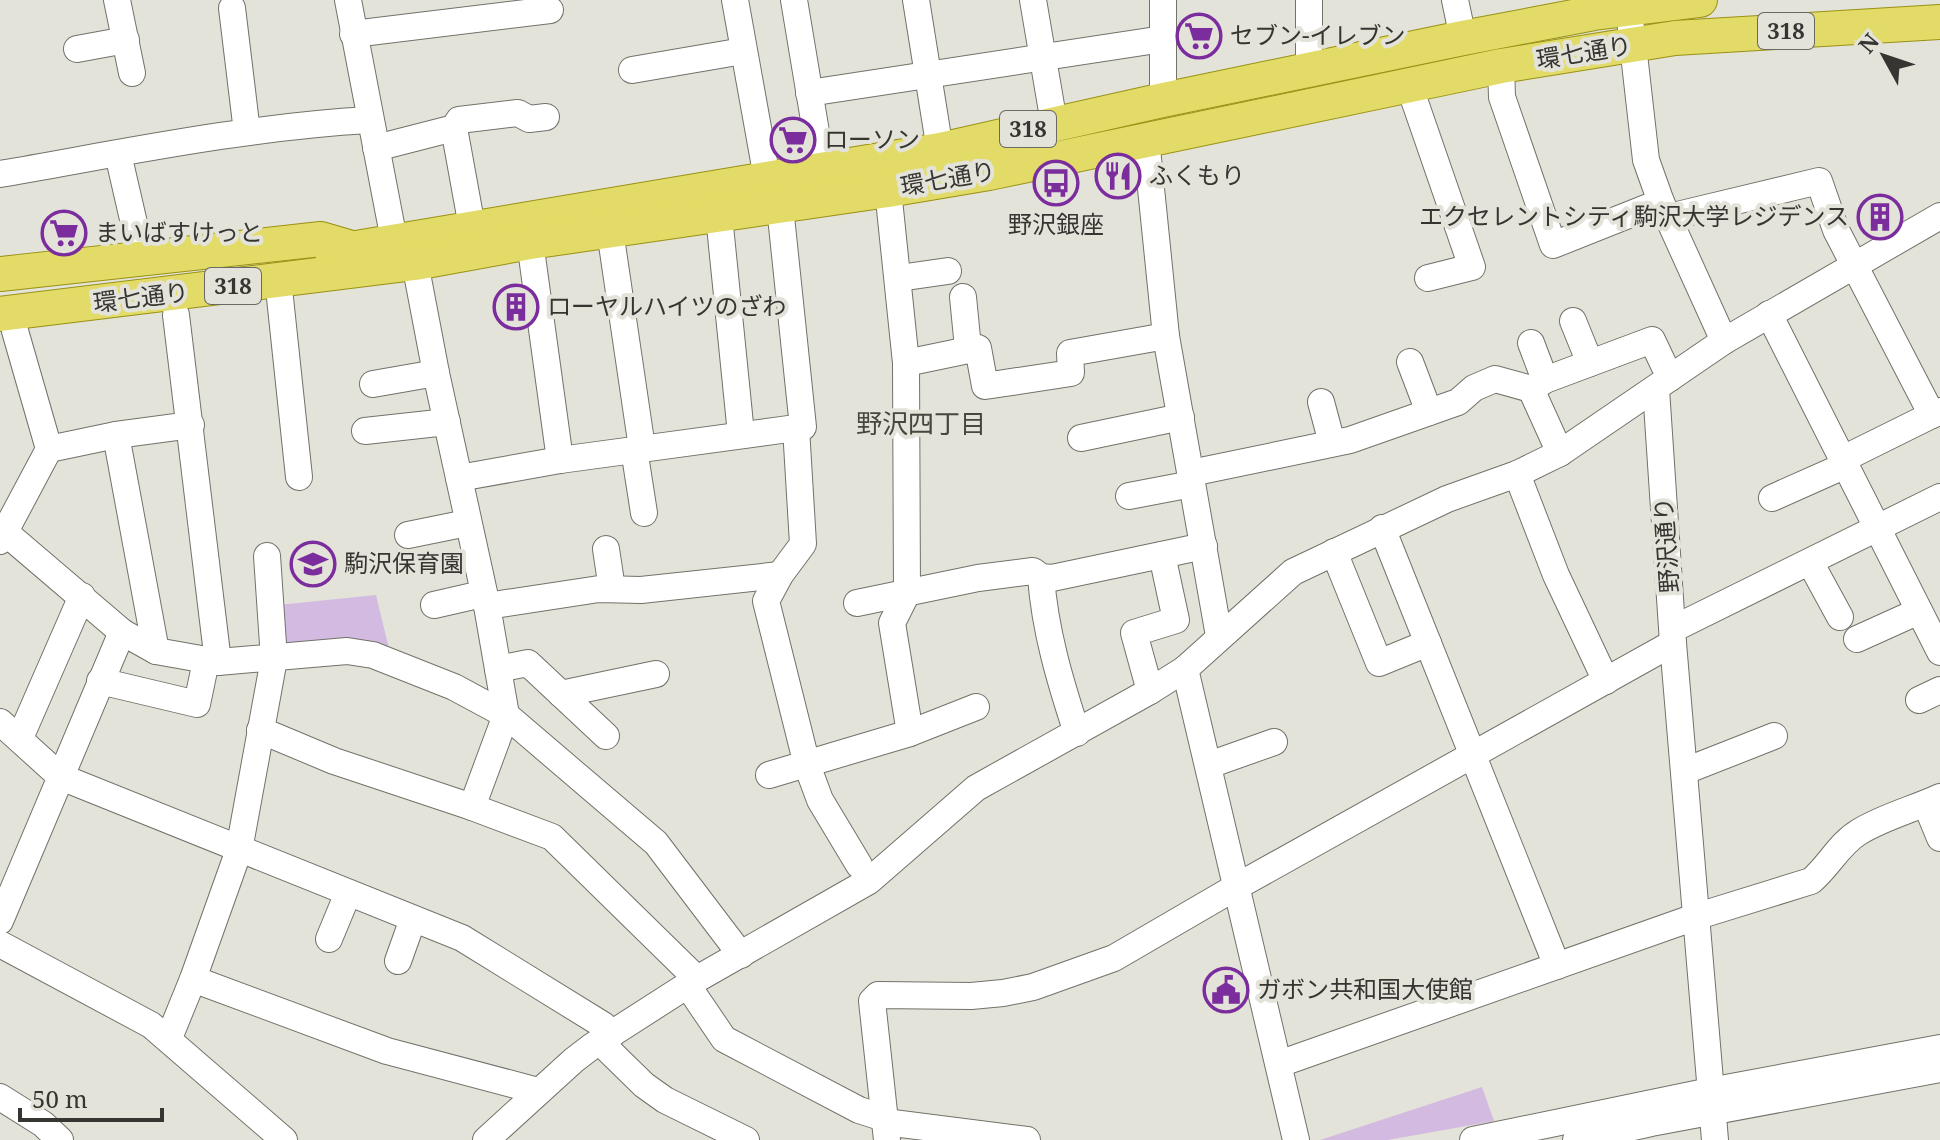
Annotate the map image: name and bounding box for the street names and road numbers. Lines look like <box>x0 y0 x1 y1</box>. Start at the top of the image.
road number: 318 <box>1758 13 1814 49</box>
street label: 環七通り <box>1534 28 1634 75</box>
road number: 318 <box>1000 111 1056 147</box>
street label: 環七通り <box>898 153 998 202</box>
road number: 318 <box>205 268 261 304</box>
street label: 環七通り <box>91 274 190 319</box>
street label: 野沢通り <box>1646 496 1685 594</box>

